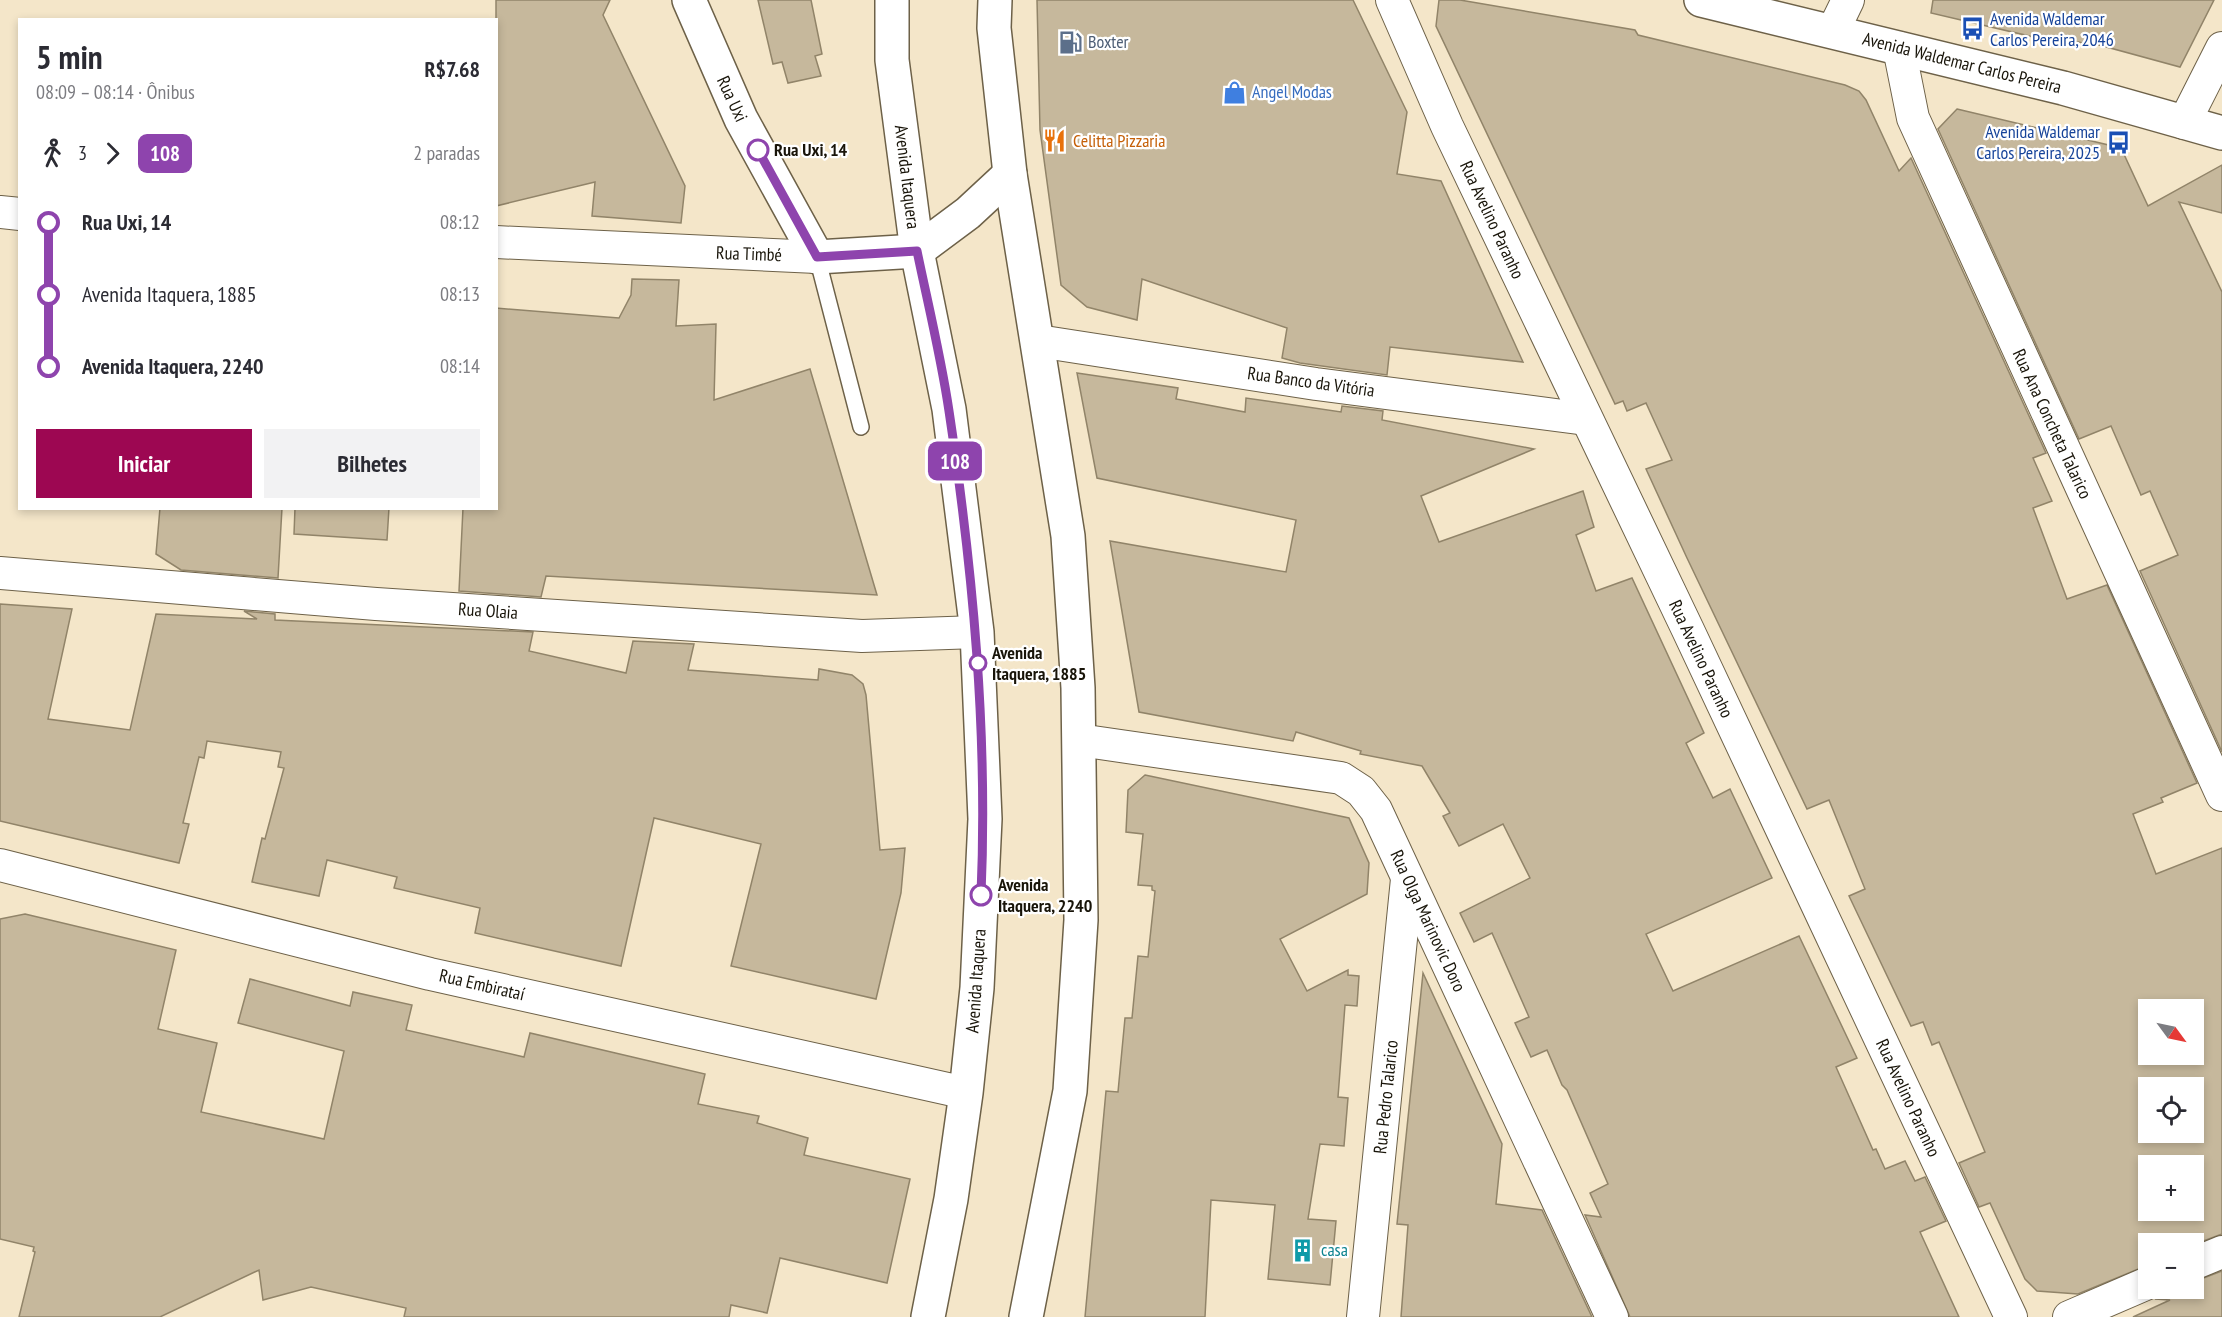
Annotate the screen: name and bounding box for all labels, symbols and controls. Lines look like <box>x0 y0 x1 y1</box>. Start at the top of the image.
place label: Avenida Waldemar Carlos Pereira, 2046 <box>1990 7 2114 51</box>
bus stop icon: Avenida Waldemar Carlos Pereira, 2046 <box>1959 16 1985 42</box>
street label: Avenida Waldemar Carlos Pereira <box>1860 27 2064 98</box>
fuel station icon: Boxter <box>1057 29 1083 55</box>
place label: Boxter <box>1088 30 1129 53</box>
text: 5 min <box>36 35 103 78</box>
text: R$7.68 <box>424 55 480 83</box>
street label: Rua Uxi <box>712 72 753 125</box>
text: 08:09 – 08:14 · Ônibus <box>36 79 195 105</box>
shop icon: Angel Modas <box>1221 79 1247 105</box>
place label: Angel Modas <box>1252 80 1332 103</box>
place label: Avenida Waldemar Carlos Pereira, 2025 <box>1976 120 2100 164</box>
street label: Avenida Itaquera <box>890 124 925 230</box>
restaurant icon: Celitta Pizzaria <box>1042 128 1068 154</box>
place label: Celitta Pizzaria <box>1073 129 1165 152</box>
bus stop icon: Avenida Waldemar Carlos Pereira, 2025 <box>2105 129 2131 155</box>
icon: walk <box>36 137 69 170</box>
icon: forward <box>96 137 129 170</box>
place label: Rua Uxi, 14 <box>774 138 848 161</box>
marker: Rua Uxi, 14 <box>747 139 769 161</box>
text: 3 <box>78 140 87 166</box>
text: 108 <box>150 140 180 167</box>
text: 2 paradas <box>413 140 480 166</box>
street label: Rua Avelino Paranho <box>1455 157 1530 283</box>
text: Rua Uxi, 14 <box>82 208 171 236</box>
text: 08:12 <box>440 209 480 235</box>
street label: Rua Timbé <box>716 241 782 266</box>
text: Avenida Itaquera, 1885 <box>82 280 257 308</box>
text: 08:13 <box>440 281 480 307</box>
street label: Rua Ana Concheta Talarico <box>2008 345 2097 503</box>
text: Avenida Itaquera, 2240 <box>82 352 263 380</box>
text: 08:14 <box>440 353 480 379</box>
street label: Rua Banco da Vitória <box>1246 361 1376 402</box>
button: Iniciar <box>36 429 252 498</box>
button: Bilhetes <box>264 429 480 498</box>
line badge: 108 <box>920 442 990 480</box>
text: 108 <box>940 448 970 475</box>
street label: Rua Avelino Paranho <box>1664 596 1739 722</box>
street label: Rua Olaia <box>457 597 519 624</box>
place label: Avenida Itaquera, 1885 <box>991 641 1086 685</box>
marker: Avenida Itaquera, 1885 <box>969 654 987 672</box>
street label: Rua Olga Marinovic Doro <box>1385 846 1472 996</box>
place label: Avenida Itaquera, 2240 <box>997 873 1092 917</box>
marker: Avenida Itaquera, 2240 <box>970 884 992 906</box>
street label: Avenida Itaquera <box>960 928 991 1034</box>
street label: Rua Embirataí <box>437 964 527 1006</box>
north arrow <box>2138 999 2204 1065</box>
map controls <box>2138 999 2204 1299</box>
street label: Rua Avelino Paranho <box>1871 1035 1946 1161</box>
street label: Rua Pedro Talarico <box>1368 1039 1403 1155</box>
button: locate <box>2138 1077 2204 1143</box>
button: + <box>2138 1155 2204 1221</box>
button: − <box>2138 1233 2204 1299</box>
building icon: casa <box>1290 1237 1316 1263</box>
place label: casa <box>1321 1238 1348 1261</box>

